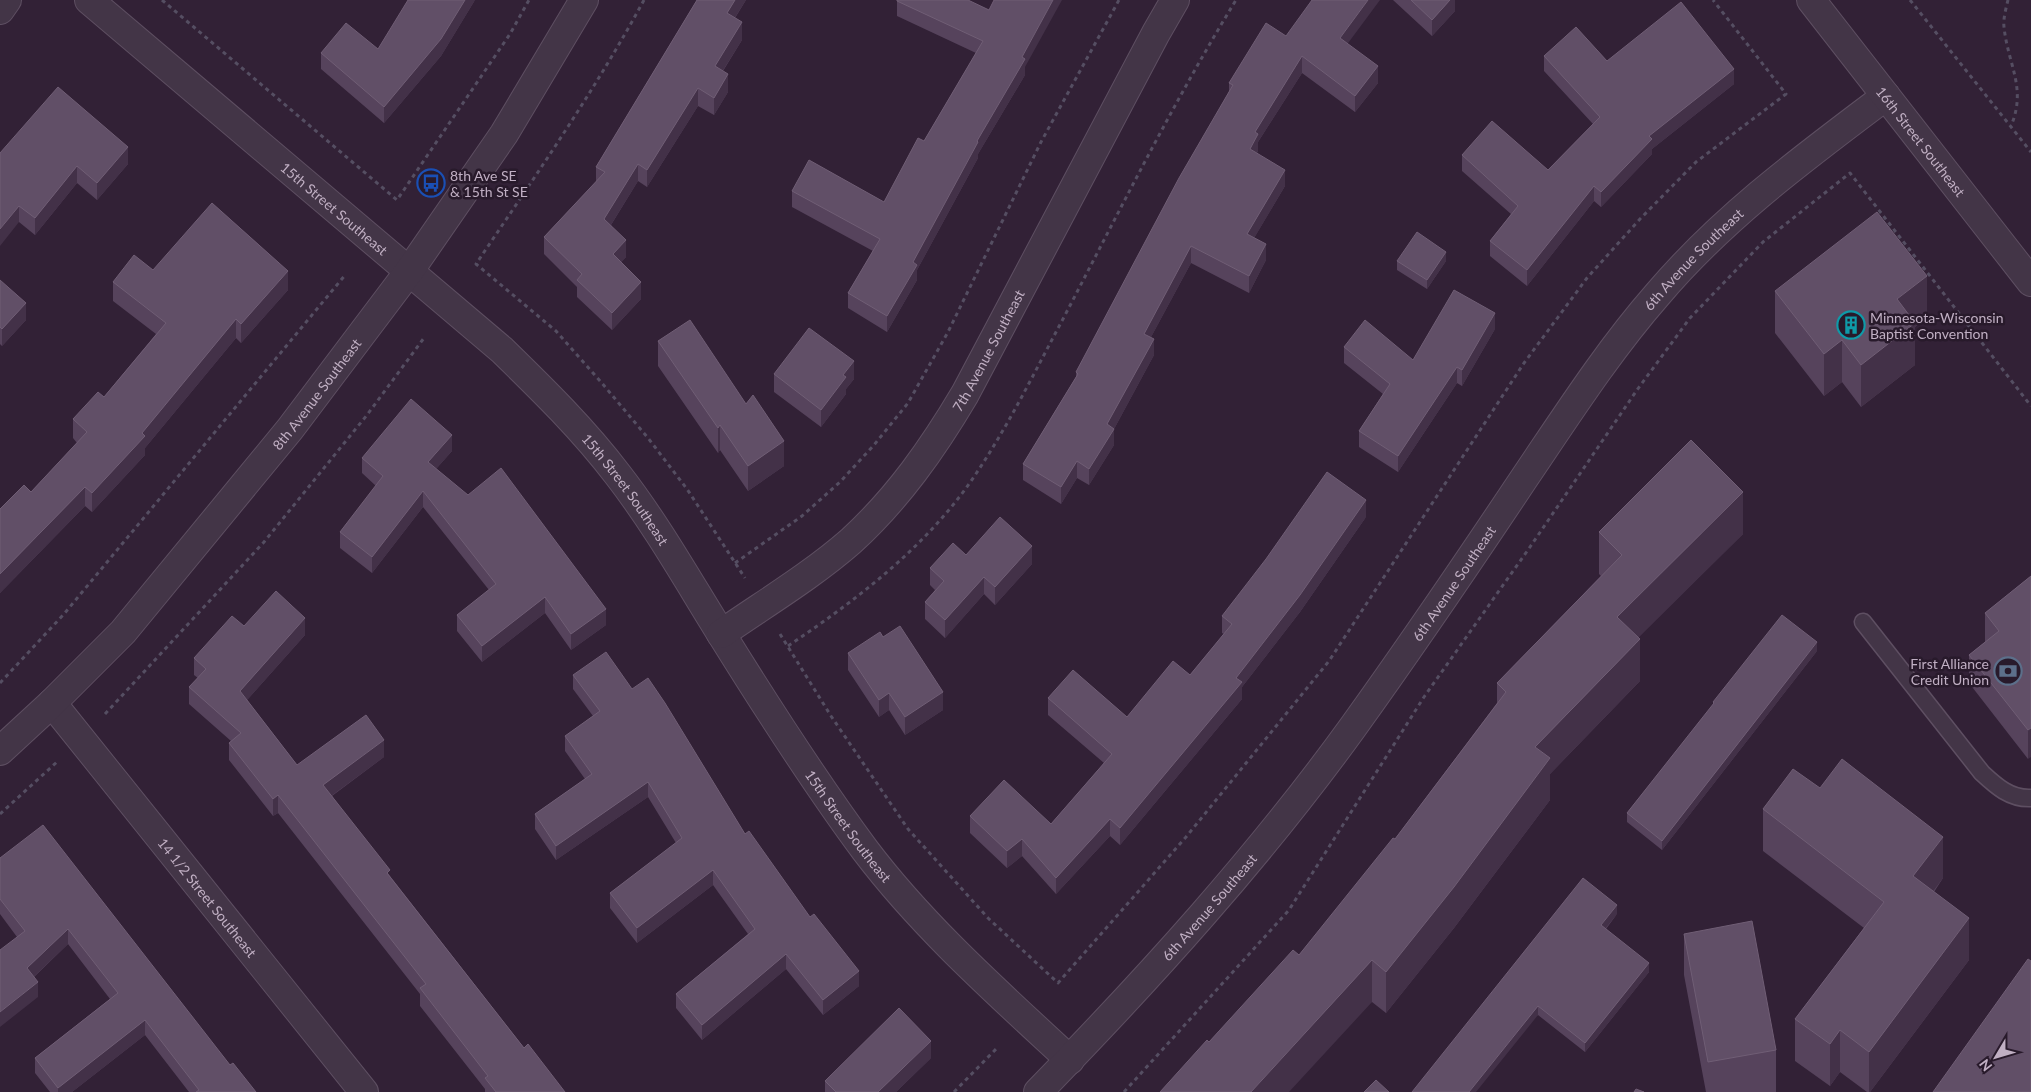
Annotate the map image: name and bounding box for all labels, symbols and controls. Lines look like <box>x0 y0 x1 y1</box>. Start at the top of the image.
street label: 16th Street Southeast <box>1873 83 1969 200</box>
street label: 15th Street Southeast <box>278 158 392 258</box>
place label: 8th Ave SE & 15th St SE <box>450 167 528 200</box>
bus stop icon: 8th Ave SE & 15th St SE <box>416 168 446 198</box>
street label: 6th Avenue Southeast <box>1640 204 1746 313</box>
street label: 7th Avenue Southeast <box>948 286 1027 414</box>
place label: Minnesota-Wisconsin Baptist Convention <box>1870 309 2004 342</box>
building icon: Minnesota-Wisconsin Baptist Convention <box>1836 310 1866 340</box>
street label: 8th Avenue Southeast <box>268 335 364 453</box>
street label: 15th Street Southeast <box>579 430 673 548</box>
street label: 6th Avenue Southeast <box>1408 522 1499 644</box>
place label: First Alliance Credit Union <box>1910 655 1989 688</box>
bank icon: First Alliance Credit Union <box>1993 656 2023 686</box>
street label: 15th Street Southeast <box>802 766 895 885</box>
street label: 14 1/2 Street Southeast <box>155 834 261 960</box>
street label: 6th Avenue Southeast <box>1158 850 1260 964</box>
north arrow <box>1971 1032 2021 1082</box>
text: N <box>1975 1056 1995 1075</box>

